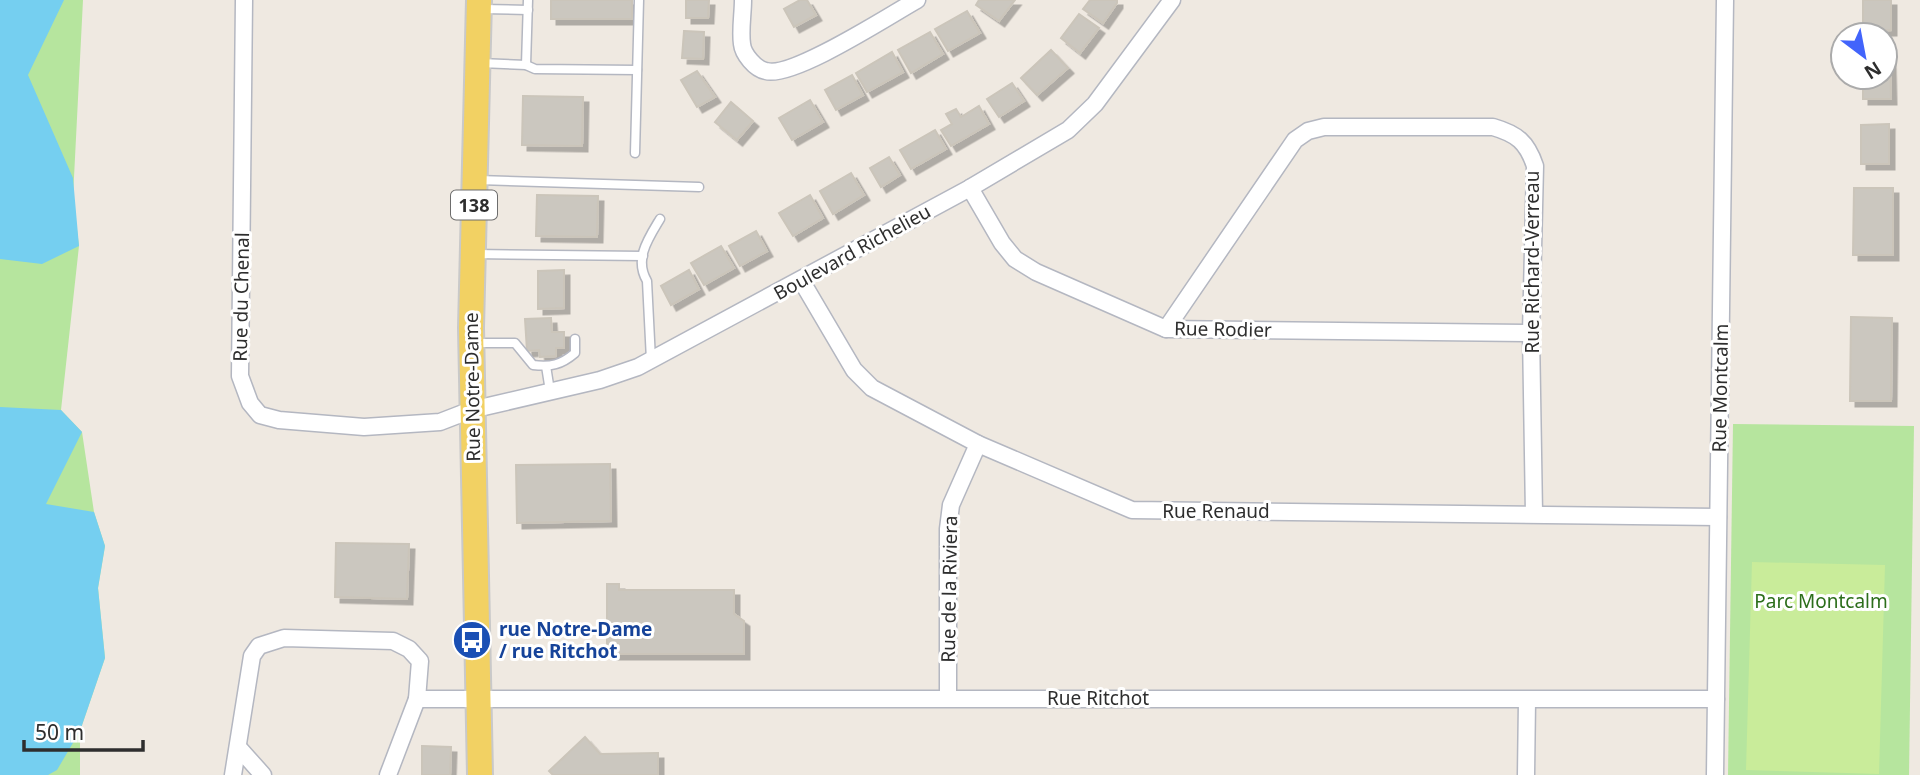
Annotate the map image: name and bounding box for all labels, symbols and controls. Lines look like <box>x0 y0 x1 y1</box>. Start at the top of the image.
north arrow <box>1829 21 1899 91</box>
text: N <box>1860 55 1886 86</box>
street label: Rue Richard-Verreau <box>1519 171 1545 353</box>
road number: 138 <box>451 190 497 220</box>
street label: Boulevard Richelieu <box>769 198 935 306</box>
street label: Rue du Chenal <box>227 232 255 362</box>
street label: Rue Notre-Dame <box>458 312 486 462</box>
street label: Rue Rodier <box>1174 315 1272 343</box>
street label: Rue Montcalm <box>1706 323 1734 453</box>
street label: Rue Renaud <box>1162 498 1270 524</box>
street label: Rue de la Riviera <box>935 515 963 663</box>
park label: Parc Montcalm <box>1754 588 1888 614</box>
place label: rue Notre-Dame / rue Ritchot <box>499 616 652 664</box>
bus stop icon: rue Notre-Dame / rue Ritchot <box>451 619 493 661</box>
street label: Rue Ritchot <box>1047 685 1149 711</box>
scale bar <box>24 708 144 752</box>
text: 50 m <box>35 718 84 746</box>

